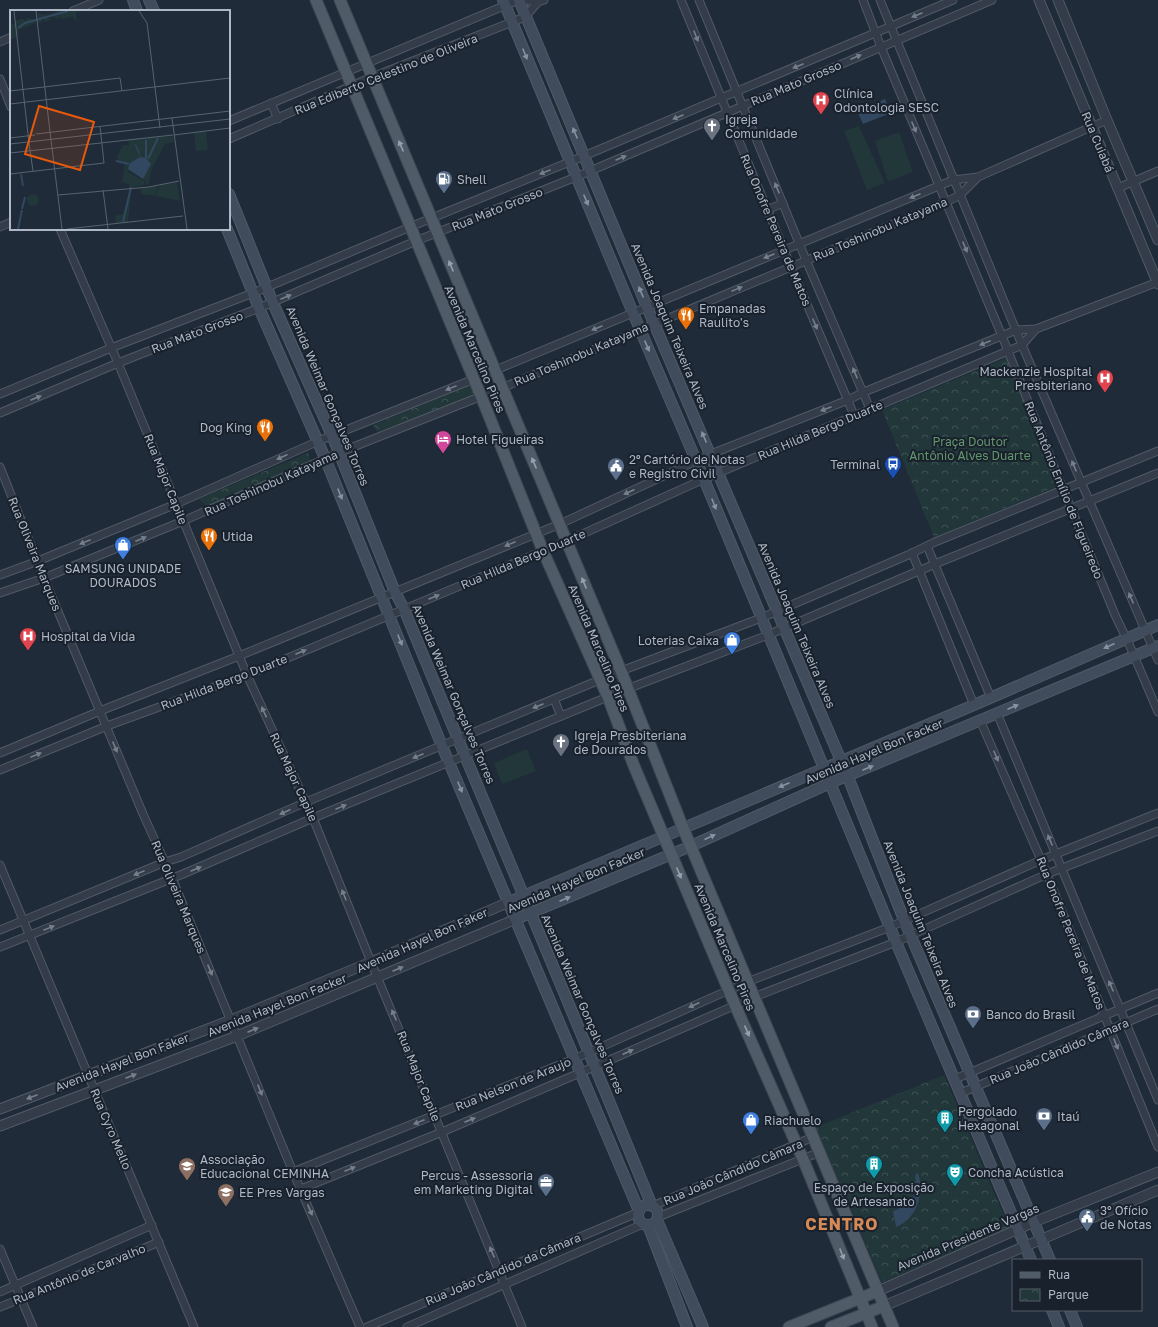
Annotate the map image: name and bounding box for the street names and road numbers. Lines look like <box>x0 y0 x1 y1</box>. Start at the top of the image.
street label: Rua Ediberto Celestino de Oliveira <box>292 30 480 118</box>
street label: Rua Mato Grosso <box>748 57 844 109</box>
street label: Rua Cuiabá <box>1078 109 1118 175</box>
street label: Rua Onofre Pereira de Matos <box>737 152 815 308</box>
street label: Rua Mato Grosso <box>449 184 545 234</box>
street label: Rua Toshinobu Katayama <box>811 194 949 264</box>
street label: Avenida Joaquim Teixeira Alves <box>628 241 712 411</box>
street label: Avenida Marcelino Pires <box>441 283 509 415</box>
street label: Avenida Weimar Gonçalves Torres <box>283 304 373 488</box>
street label: Rua Mato Grosso <box>149 308 245 356</box>
street label: Rua Toshinobu Katayama <box>512 319 650 389</box>
street label: Rua Hilda Bergo Duarte <box>755 397 885 463</box>
street label: Rua Antônio Emílio de Figueiredo <box>1021 399 1107 581</box>
street label: Rua Major Capile <box>141 432 191 527</box>
street label: Rua Toshinobu Katayama <box>202 447 340 519</box>
street label: Rua Oliveira Marques <box>5 495 65 613</box>
street label: Rua Hilda Bergo Duarte <box>458 526 588 592</box>
street label: Avenida Joaquim Teixeira Alves <box>755 540 839 710</box>
street label: Avenida Marcelino Pires <box>565 582 633 714</box>
street label: Avenida Weimar Gonçalves Torres <box>409 602 499 786</box>
street label: Rua Hilda Bergo Duarte <box>159 651 289 713</box>
street label: Avenida Hayel Bon Facker <box>803 715 946 787</box>
street label: Rua Major Capile <box>267 730 321 824</box>
street label: Rua Oliveira Marques <box>148 838 210 956</box>
street label: Avenida Joaquim Teixeira Alves <box>880 838 962 1010</box>
street label: Avenida Hayel Bon Facker <box>505 844 648 916</box>
street label: Rua Onofre Pereira de Matos <box>1033 854 1109 1012</box>
street label: Avenida Marcelino Pires <box>691 881 759 1013</box>
street label: Avenida Hayel Bon Faker <box>354 904 490 976</box>
street label: Avenida Weimar Gonçalves Torres <box>538 912 628 1096</box>
street label: Avenida Hayel Bon Facker <box>205 970 349 1040</box>
street label: Rua João Cândido Câmara <box>987 1015 1131 1087</box>
street label: Avenida Hayel Bon Faker <box>53 1029 191 1094</box>
street label: Rua Major Capile <box>394 1029 444 1124</box>
street label: Rua Nelson de Araujo <box>453 1054 573 1114</box>
street label: Rua Cyro Mello <box>87 1086 135 1172</box>
street label: Rua João Cândido Câmara <box>661 1136 805 1208</box>
street label: Avenida Presidente Vargas <box>895 1200 1041 1274</box>
street label: Rua João Cândido da Câmara <box>423 1229 583 1309</box>
street label: Rua Antônio de Carvalho <box>10 1240 148 1308</box>

